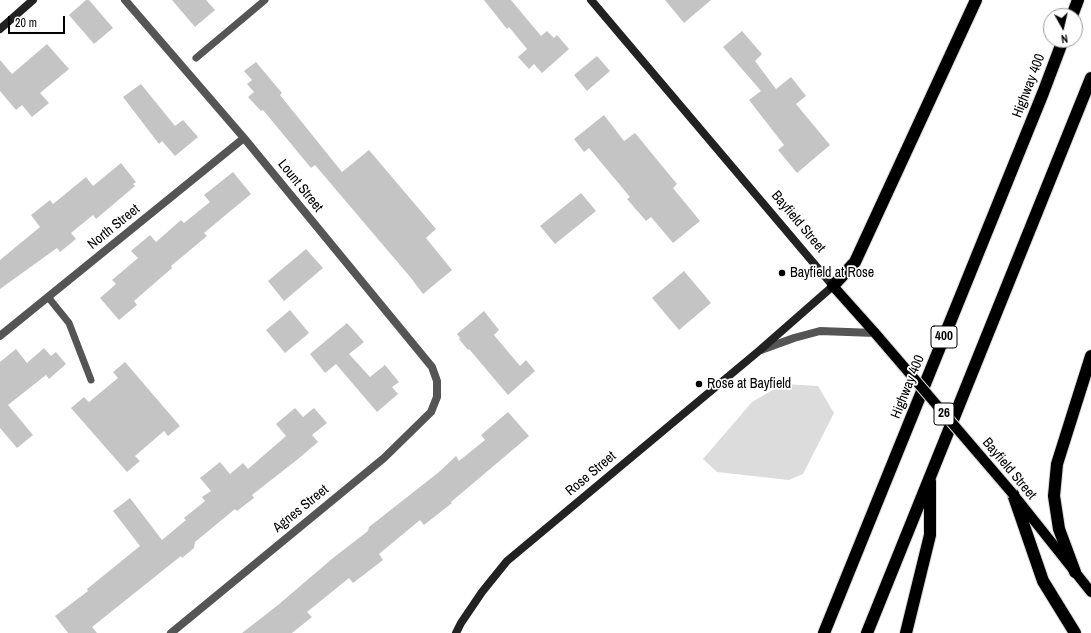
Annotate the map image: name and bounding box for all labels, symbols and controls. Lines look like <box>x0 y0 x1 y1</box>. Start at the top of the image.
scale bar <box>10 8 67 34</box>
north arrow <box>1043 8 1083 48</box>
text: 20 m <box>15 15 37 31</box>
text: N <box>1060 32 1069 46</box>
street label: Highway 400 <box>1009 52 1049 120</box>
street label: Lount Street <box>274 156 326 216</box>
street label: Bayfield Street <box>767 188 829 256</box>
street label: North Street <box>85 201 143 253</box>
place label: Bayfield at Rose <box>790 265 874 281</box>
marker: Bayfield at Rose <box>777 268 787 278</box>
road number: 400 <box>931 326 957 348</box>
street label: Highway 400 <box>888 353 928 421</box>
place label: Rose at Bayfield <box>707 376 791 392</box>
marker: Rose at Bayfield <box>694 379 704 389</box>
road number: 26 <box>934 403 954 425</box>
street label: Bayfield Street <box>978 435 1040 503</box>
street label: Rose Street <box>562 448 620 500</box>
street label: Agnes Street <box>270 482 332 536</box>

